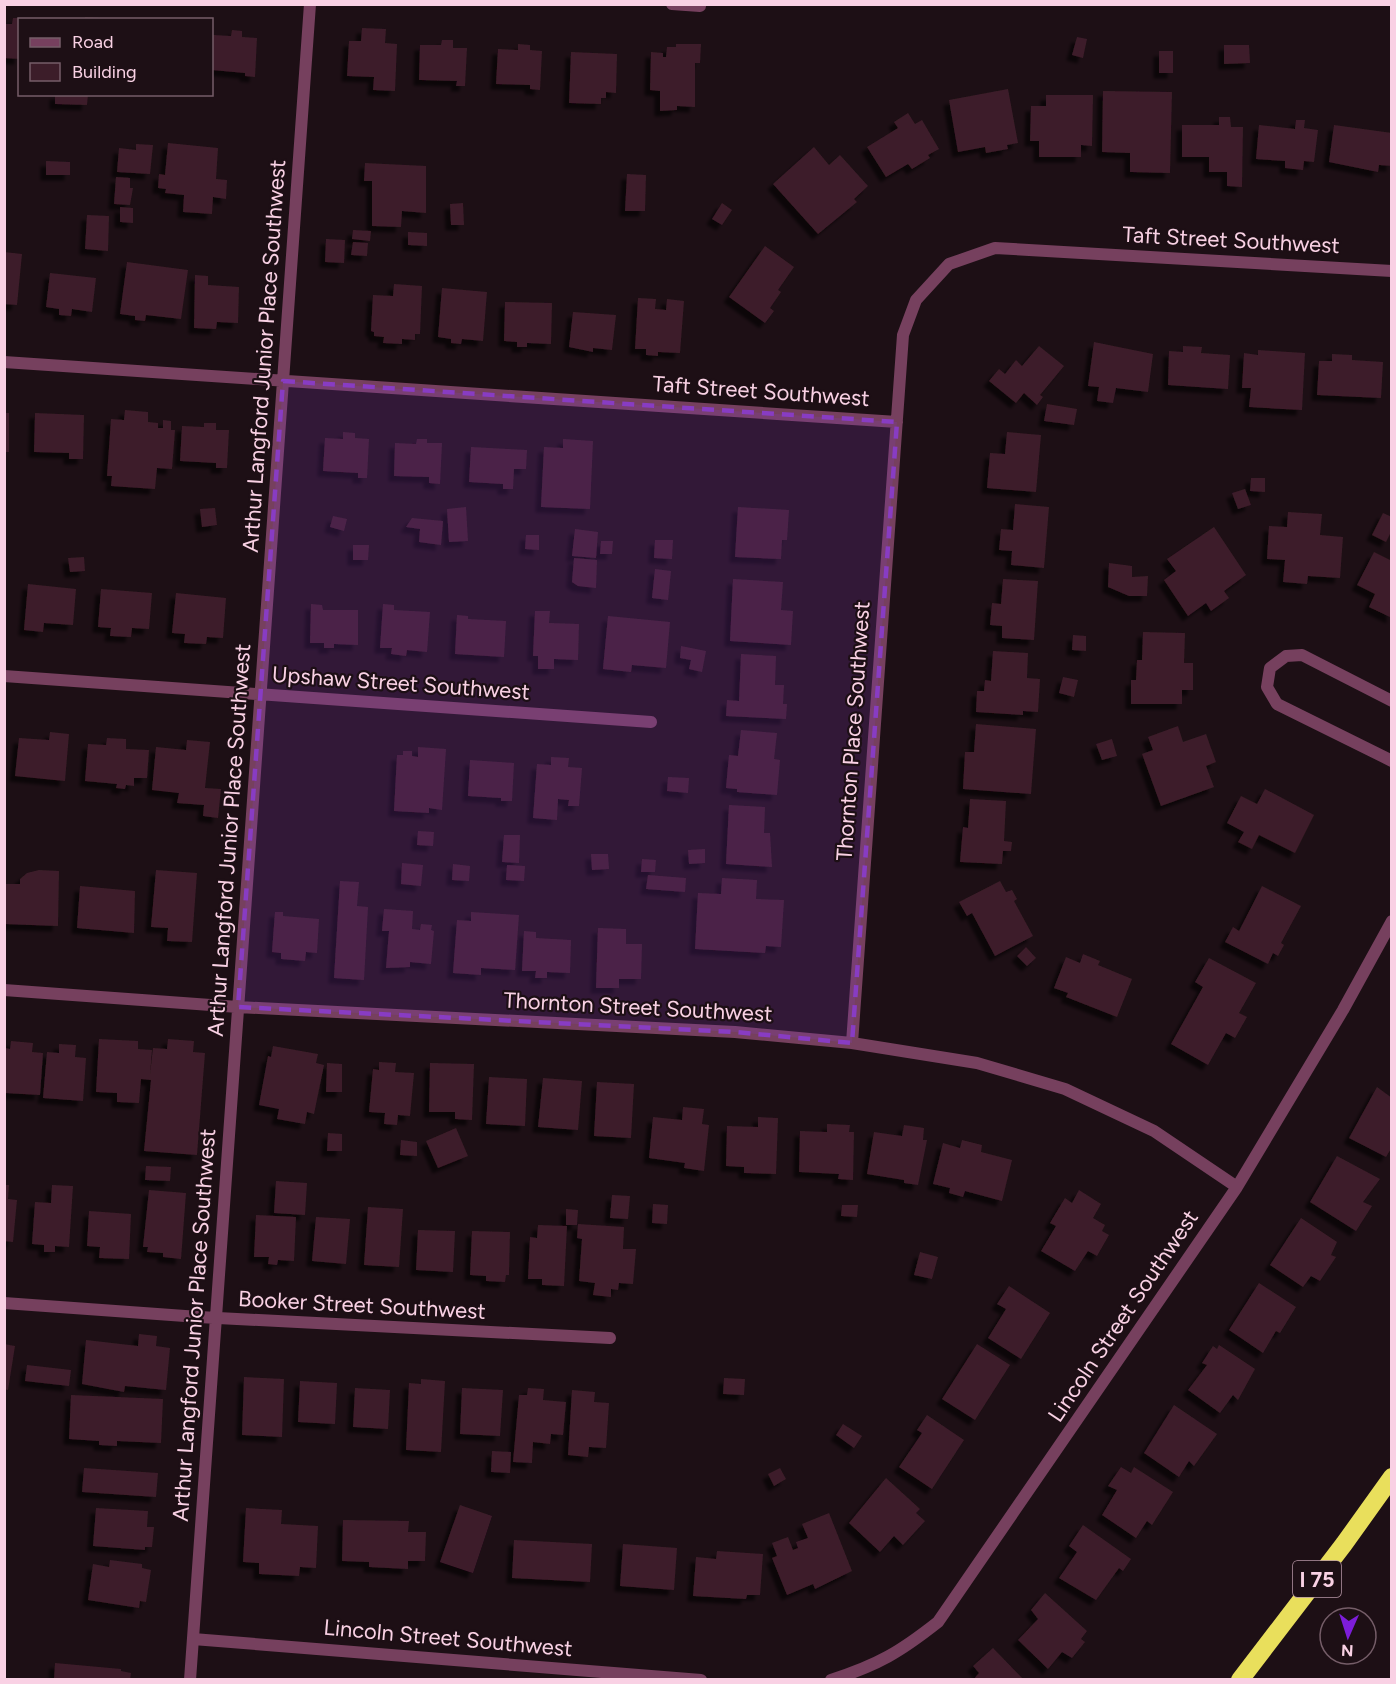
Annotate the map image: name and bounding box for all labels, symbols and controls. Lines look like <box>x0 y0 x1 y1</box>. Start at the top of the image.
legend <box>18 18 213 96</box>
text: Road <box>72 31 113 53</box>
text: Building <box>72 61 137 83</box>
street label: Arthur Langford Junior Place Southwest <box>237 159 291 553</box>
street label: Taft Street Southwest <box>1122 221 1340 259</box>
street label: Taft Street Southwest <box>652 370 870 412</box>
street label: Thornton Place Southwest <box>830 600 876 862</box>
street label: Arthur Langford Junior Place Southwest <box>202 643 256 1037</box>
street label: Upshaw Street Southwest <box>271 661 531 705</box>
street label: Thornton Street Southwest <box>503 986 773 1028</box>
street label: Arthur Langford Junior Place Southwest <box>167 1128 221 1522</box>
street label: Lincoln Street Southwest <box>1042 1205 1204 1427</box>
street label: Booker Street Southwest <box>238 1285 486 1325</box>
road number: I 75 <box>1293 1561 1341 1597</box>
north arrow <box>1318 1606 1378 1666</box>
street label: Lincoln Street Southwest <box>322 1614 574 1662</box>
text: N <box>1341 1641 1354 1660</box>

